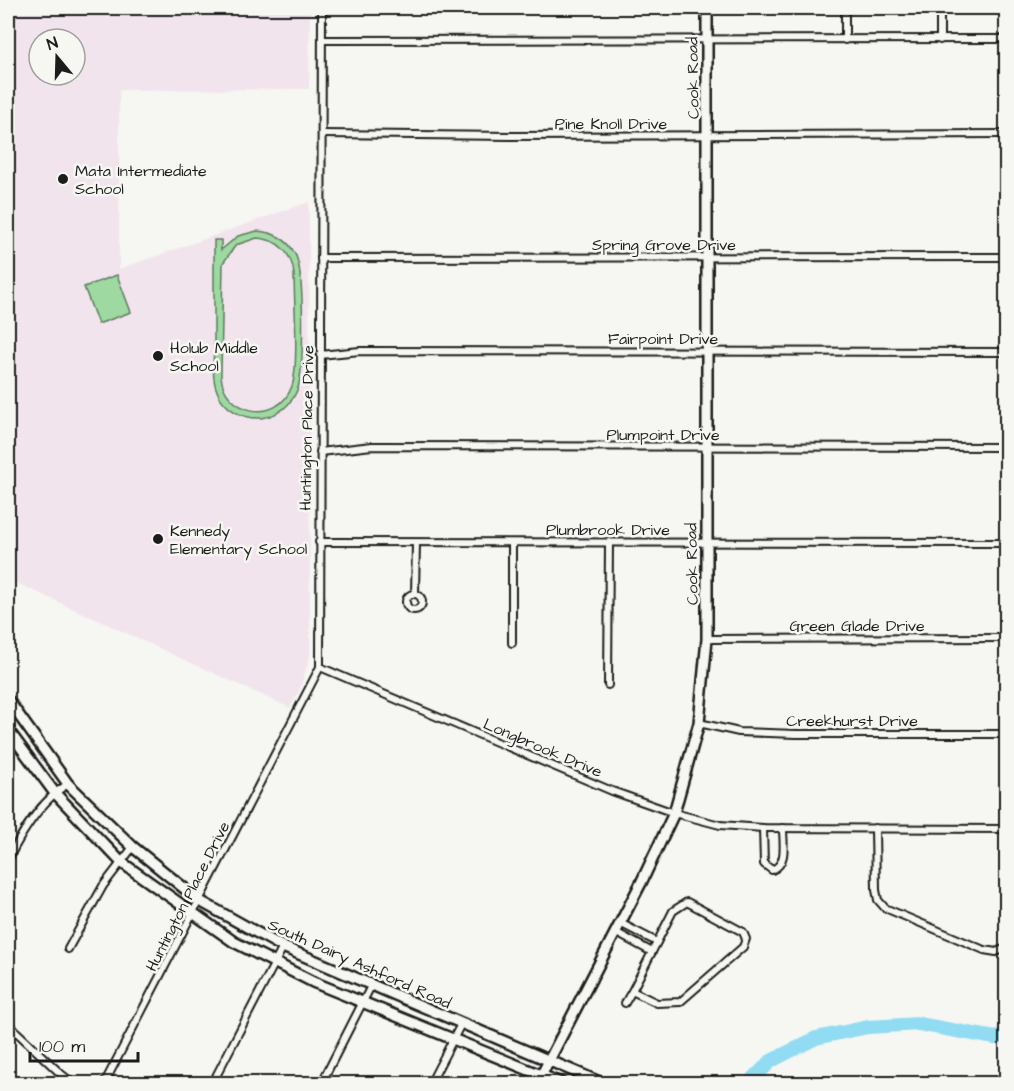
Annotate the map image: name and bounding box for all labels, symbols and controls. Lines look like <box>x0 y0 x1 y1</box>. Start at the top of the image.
north arrow <box>27 27 87 87</box>
text: N <box>44 32 61 56</box>
street label: Cook Road <box>681 37 705 119</box>
street label: Pine Knoll Drive <box>555 113 668 135</box>
place label: Mata Intermediate School <box>75 160 207 200</box>
marker: Mata Intermediate School <box>56 172 70 186</box>
street label: Spring Grove Drive <box>592 234 736 257</box>
street label: Fairpoint Drive <box>608 328 718 350</box>
place label: Holub Middle School <box>170 337 258 377</box>
street label: Huntington Place Drive <box>295 345 320 511</box>
marker: Holub Middle School <box>151 349 165 363</box>
street label: Plumpoint Drive <box>606 424 720 446</box>
street label: Plumbrook Drive <box>546 519 670 541</box>
place label: Kennedy Elementary School <box>170 520 307 561</box>
street label: Cook Road <box>680 523 704 605</box>
marker: Kennedy Elementary School <box>151 532 165 546</box>
street label: Green Glade Drive <box>789 615 925 637</box>
street label: Creekhurst Drive <box>786 710 918 732</box>
street label: Longbrook Drive <box>479 713 606 784</box>
street label: Huntington Place Drive <box>141 817 236 976</box>
street label: South Dairy Ashford Road <box>264 914 455 1015</box>
scale bar <box>30 1025 138 1063</box>
text: 100 m <box>39 1034 85 1059</box>

